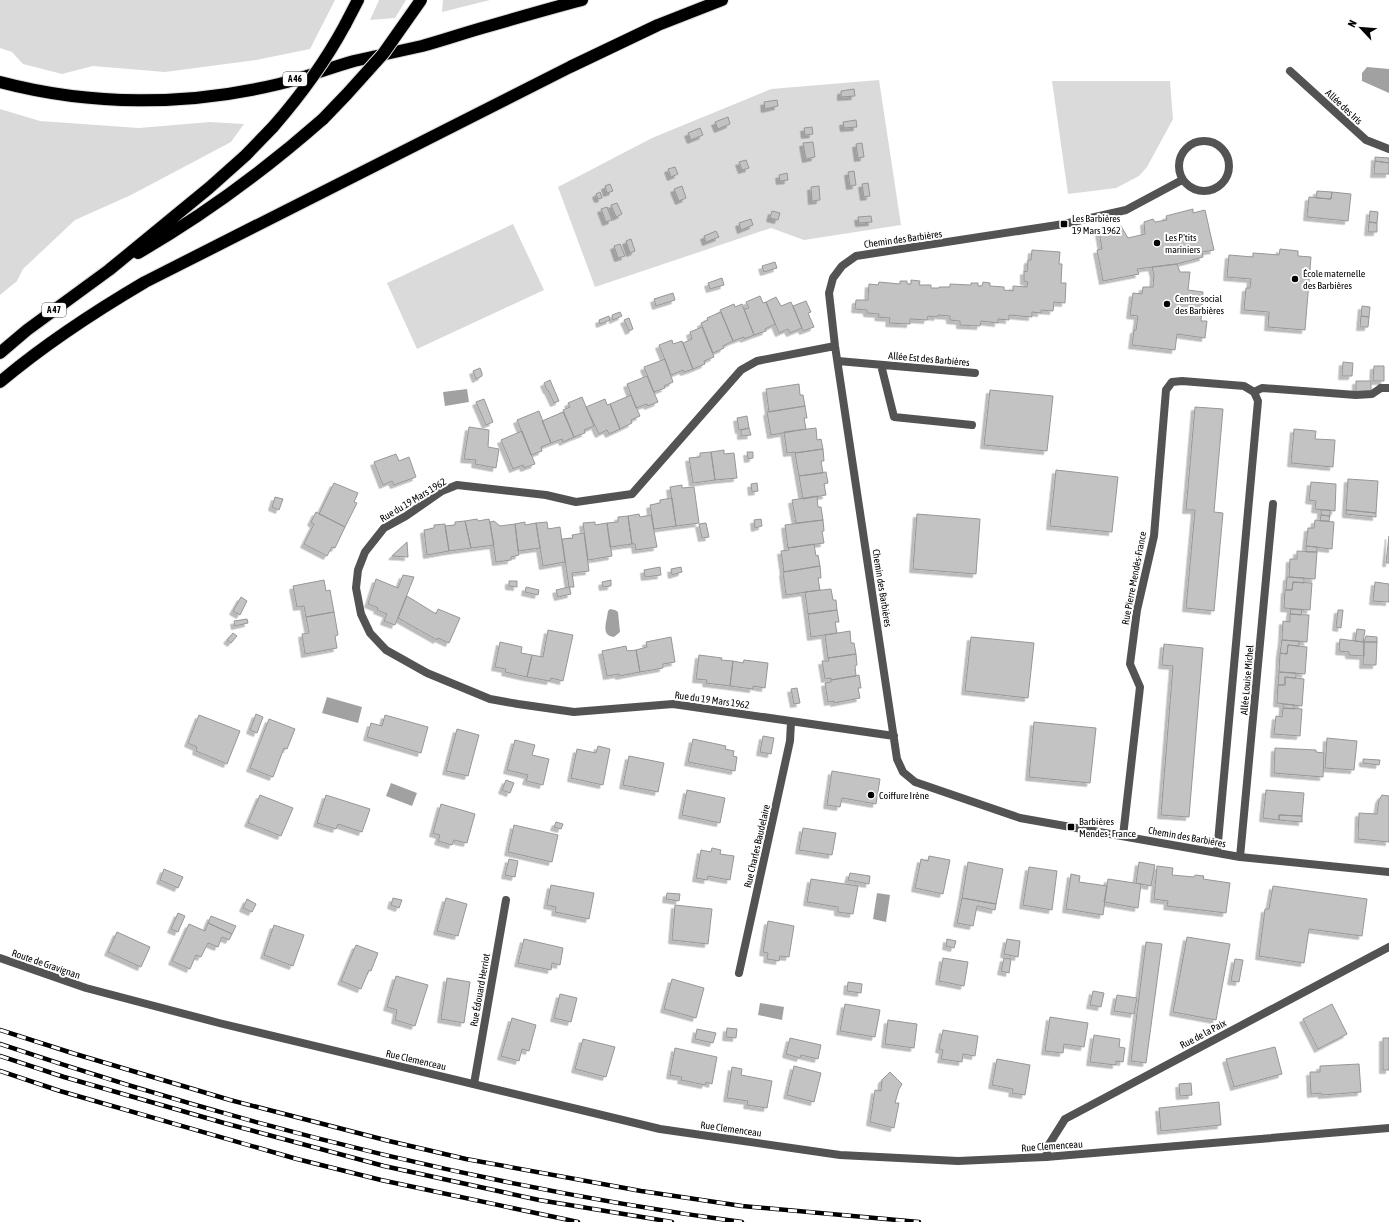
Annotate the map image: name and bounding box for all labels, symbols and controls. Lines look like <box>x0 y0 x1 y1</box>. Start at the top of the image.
north arrow <box>1341 8 1381 48</box>
text: N <box>1345 18 1359 29</box>
road number: A 46 <box>283 72 307 86</box>
street label: Allée des Iris <box>1323 87 1365 127</box>
place label: Les Barbières 19 Mars 1962 <box>1072 213 1121 236</box>
marker: Les Barbières 19 Mars 1962 <box>1059 219 1069 229</box>
street label: Chemin des Barbières <box>863 228 943 250</box>
place label: Les P'tits mariniers <box>1165 232 1201 255</box>
marker: Les P'tits mariniers <box>1152 238 1162 248</box>
place label: École maternelle des Barbières <box>1303 268 1366 291</box>
marker: École maternelle des Barbières <box>1290 274 1300 284</box>
place label: Centre social des Barbières <box>1175 293 1225 316</box>
marker: Centre social des Barbières <box>1162 299 1172 309</box>
road number: A 47 <box>42 303 66 317</box>
street label: Allée Est des Barbières <box>888 350 971 368</box>
street label: Rue du 19 Mars 1962 <box>378 476 448 524</box>
street label: Rue Pierre Mendès-France <box>1120 530 1149 626</box>
street label: Chemin des Barbières <box>870 548 894 628</box>
street label: Allée Louise Michel <box>1238 644 1256 716</box>
street label: Rue du 19 Mars 1962 <box>674 689 750 711</box>
marker: Coiffure Irène <box>866 790 876 800</box>
place label: Coiffure Irène <box>879 790 930 801</box>
street label: Rue Charles Baudelaire <box>742 803 772 889</box>
place label: Barbières Mendes- France <box>1079 816 1137 839</box>
marker: Barbières Mendes- France <box>1066 822 1076 832</box>
street label: Chemin des Barbières <box>1147 825 1227 849</box>
street label: Route de Gravignan <box>10 947 82 981</box>
street label: Rue Édouard Herriot <box>468 952 492 1027</box>
street label: Rue de la Paix <box>1178 1017 1228 1051</box>
street label: Rue Clemenceau <box>385 1048 447 1072</box>
street label: Rue Clemenceau <box>700 1119 762 1139</box>
street label: Rue Clemenceau <box>1021 1138 1083 1154</box>

